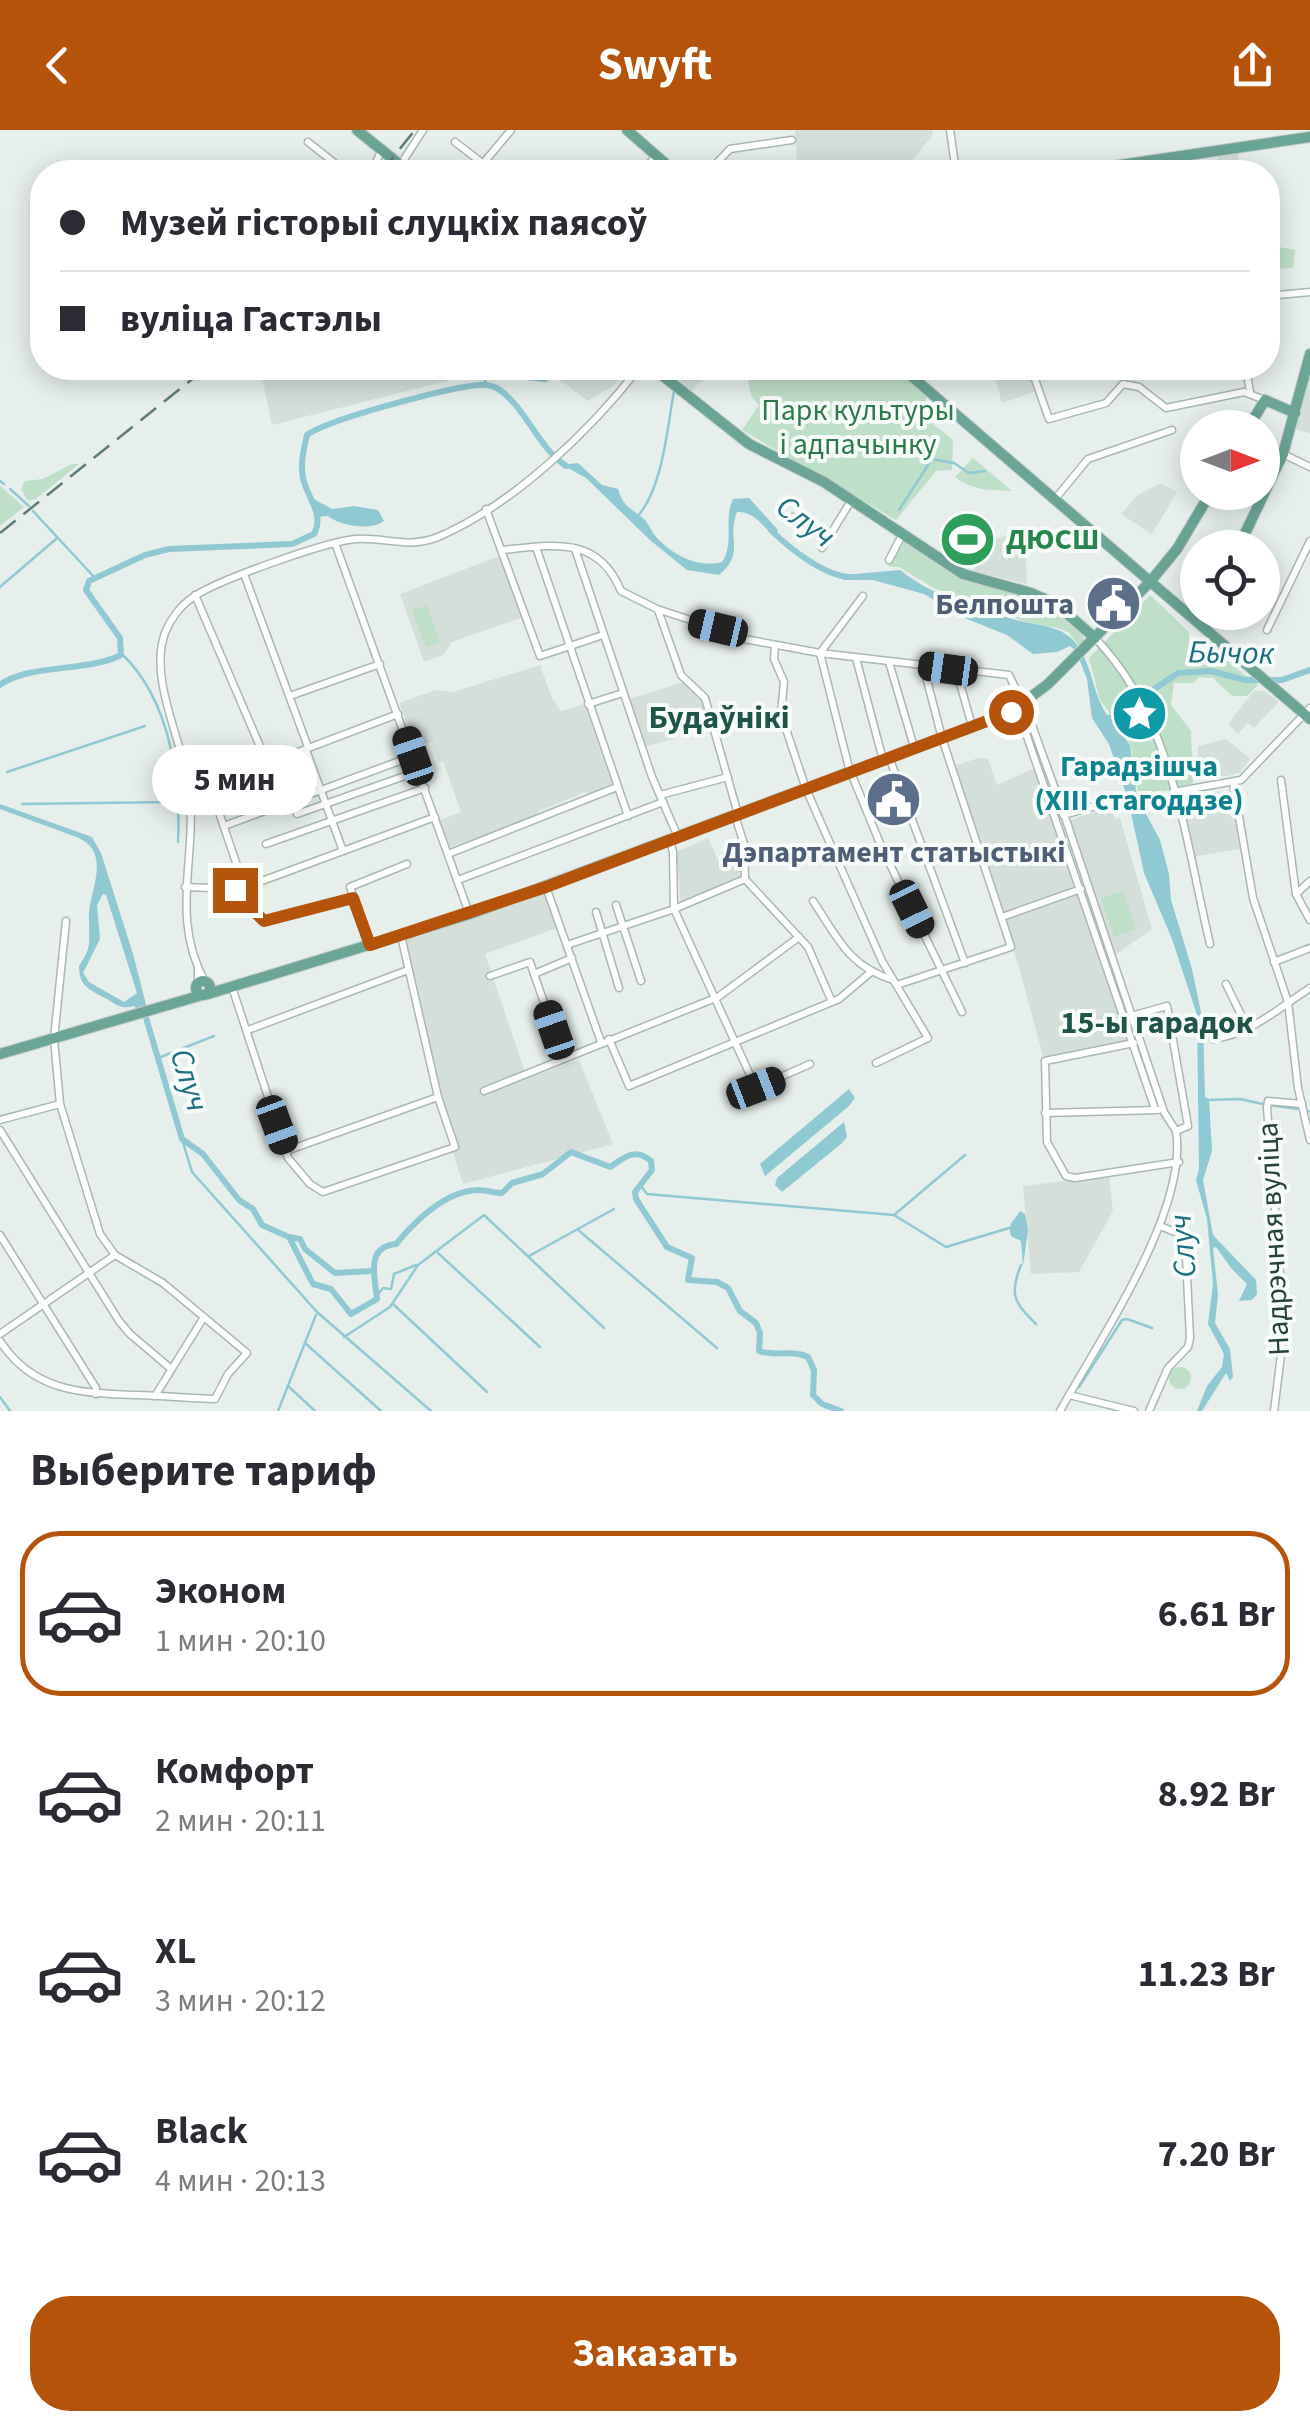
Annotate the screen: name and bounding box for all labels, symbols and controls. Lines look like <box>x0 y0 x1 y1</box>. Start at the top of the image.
text: Swyft <box>598 33 712 97</box>
icon: back <box>30 38 85 93</box>
icon: share <box>1225 38 1280 93</box>
text: Музей гісторыі слуцкіх паясоў <box>120 196 647 250</box>
text: вуліца Гастэлы <box>120 292 382 346</box>
park label: Парк культуры і адпачынку <box>761 389 955 466</box>
north arrow <box>1180 410 1280 510</box>
map controls <box>1180 410 1280 630</box>
water label: Случ <box>766 484 845 559</box>
sports icon: ДЮСШ <box>937 509 997 569</box>
place label: ДЮСШ <box>1006 518 1099 561</box>
button: locate <box>1180 530 1280 630</box>
public building icon: Белпошта <box>1083 574 1143 634</box>
place label: Белпошта <box>935 583 1074 626</box>
car <box>685 607 751 649</box>
water label: Бычок <box>1188 629 1275 677</box>
car <box>916 650 980 688</box>
place icon: Гарадзішча (XIII стагоддзе) <box>1109 684 1169 744</box>
route start <box>989 690 1034 735</box>
district label: Будаўнікі <box>648 695 790 741</box>
car <box>389 723 437 789</box>
callout: 5 мин <box>152 745 318 815</box>
place label: Гарадзішча (XIII стагоддзе) <box>1034 745 1244 822</box>
text: 5 мин <box>194 757 275 803</box>
public building icon: Дэпартамент статыстыкі <box>864 770 924 830</box>
place label: Дэпартамент статыстыкі <box>723 831 1066 874</box>
route end <box>213 868 258 913</box>
car <box>885 875 939 943</box>
car <box>530 997 578 1063</box>
district label: 15-ы гарадок <box>1061 1000 1254 1046</box>
water label: Случ <box>158 1043 220 1117</box>
car <box>723 1063 789 1113</box>
car <box>253 1092 301 1158</box>
street label: Надрэчная вуліца <box>1246 1121 1301 1357</box>
water label: Случ <box>1157 1212 1209 1280</box>
text: Выберите тариф <box>30 1439 377 1503</box>
text: Эконом <box>155 1564 286 1618</box>
icon: car <box>35 1569 125 1659</box>
text: 6.61 Br <box>1158 1587 1275 1641</box>
text: 1 мин · 20:10 <box>155 1618 326 1664</box>
text: Комфорт <box>155 1744 314 1798</box>
icon: car <box>35 1749 125 1839</box>
text: 8.92 Br <box>1158 1767 1275 1821</box>
text: 2 мин · 20:11 <box>155 1798 326 1844</box>
text: XL <box>155 1924 196 1978</box>
icon: car <box>35 1929 125 2019</box>
text: 11.23 Br <box>1138 1947 1275 2001</box>
text: 3 мин · 20:12 <box>155 1978 326 2024</box>
text: Black <box>155 2104 248 2158</box>
icon: car <box>35 2109 125 2199</box>
text: 7.20 Br <box>1158 2127 1275 2181</box>
text: 4 мин · 20:13 <box>155 2158 326 2204</box>
button: Заказать <box>30 2296 1280 2411</box>

